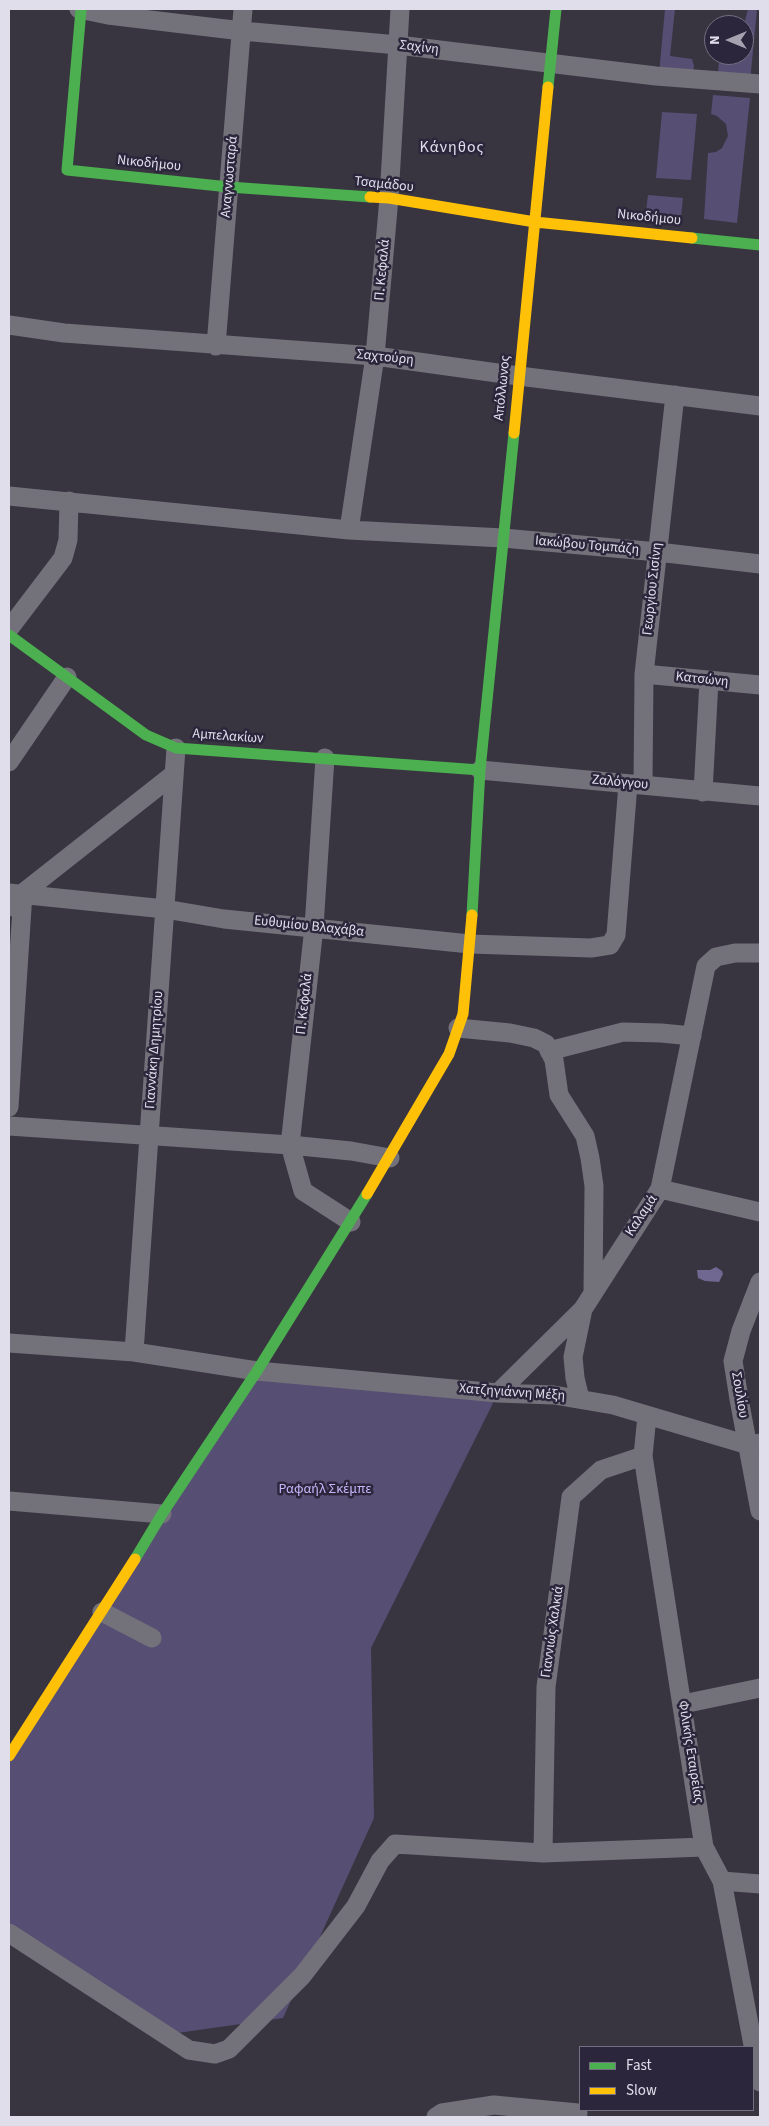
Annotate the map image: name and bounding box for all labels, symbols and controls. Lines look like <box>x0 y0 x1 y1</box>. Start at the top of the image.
north arrow <box>704 15 754 65</box>
text: N <box>705 35 725 45</box>
street label: Σαχίνη <box>398 37 440 59</box>
street label: Αναγνωσταρά <box>218 135 242 219</box>
district label: Κάνηθος <box>419 138 485 158</box>
street label: Νικοδήμου <box>116 152 182 176</box>
street label: Τσαμάδου <box>353 174 415 196</box>
street label: Νικοδήμου <box>616 206 682 230</box>
street label: Π. Κεφαλά <box>372 239 394 301</box>
street label: Σαχτούρη <box>355 347 415 369</box>
street label: Απόλλωνος <box>491 354 515 422</box>
street label: Ιακώβου Τομπάζη <box>534 533 640 559</box>
street label: Γεωργίου Σισίνη <box>640 542 666 636</box>
street label: Κατσώνη <box>675 669 729 691</box>
street label: Αμπελακίων <box>192 726 264 748</box>
street label: Ζαλόγγου <box>591 772 649 794</box>
street label: Ευθυμίου Βλαχάβα <box>253 913 365 941</box>
street label: Π. Κεφαλά <box>293 973 317 1035</box>
street label: Γιαννάκη Δημητρίου <box>142 990 168 1110</box>
street label: Καλαμά <box>622 1192 662 1240</box>
street label: Σουλίου <box>727 1371 751 1419</box>
street label: Χατζηγιάννη Μέξη <box>458 1381 566 1405</box>
park label: Ραφαήλ Σκέμπε <box>279 1482 371 1498</box>
street label: Γιαννιώς Χαλκιά <box>538 1585 568 1679</box>
street label: Φιλικής Εταιρείας <box>674 1699 706 1805</box>
legend <box>579 2046 754 2111</box>
text: Fast <box>626 2055 652 2076</box>
text: Slow <box>626 2080 657 2101</box>

